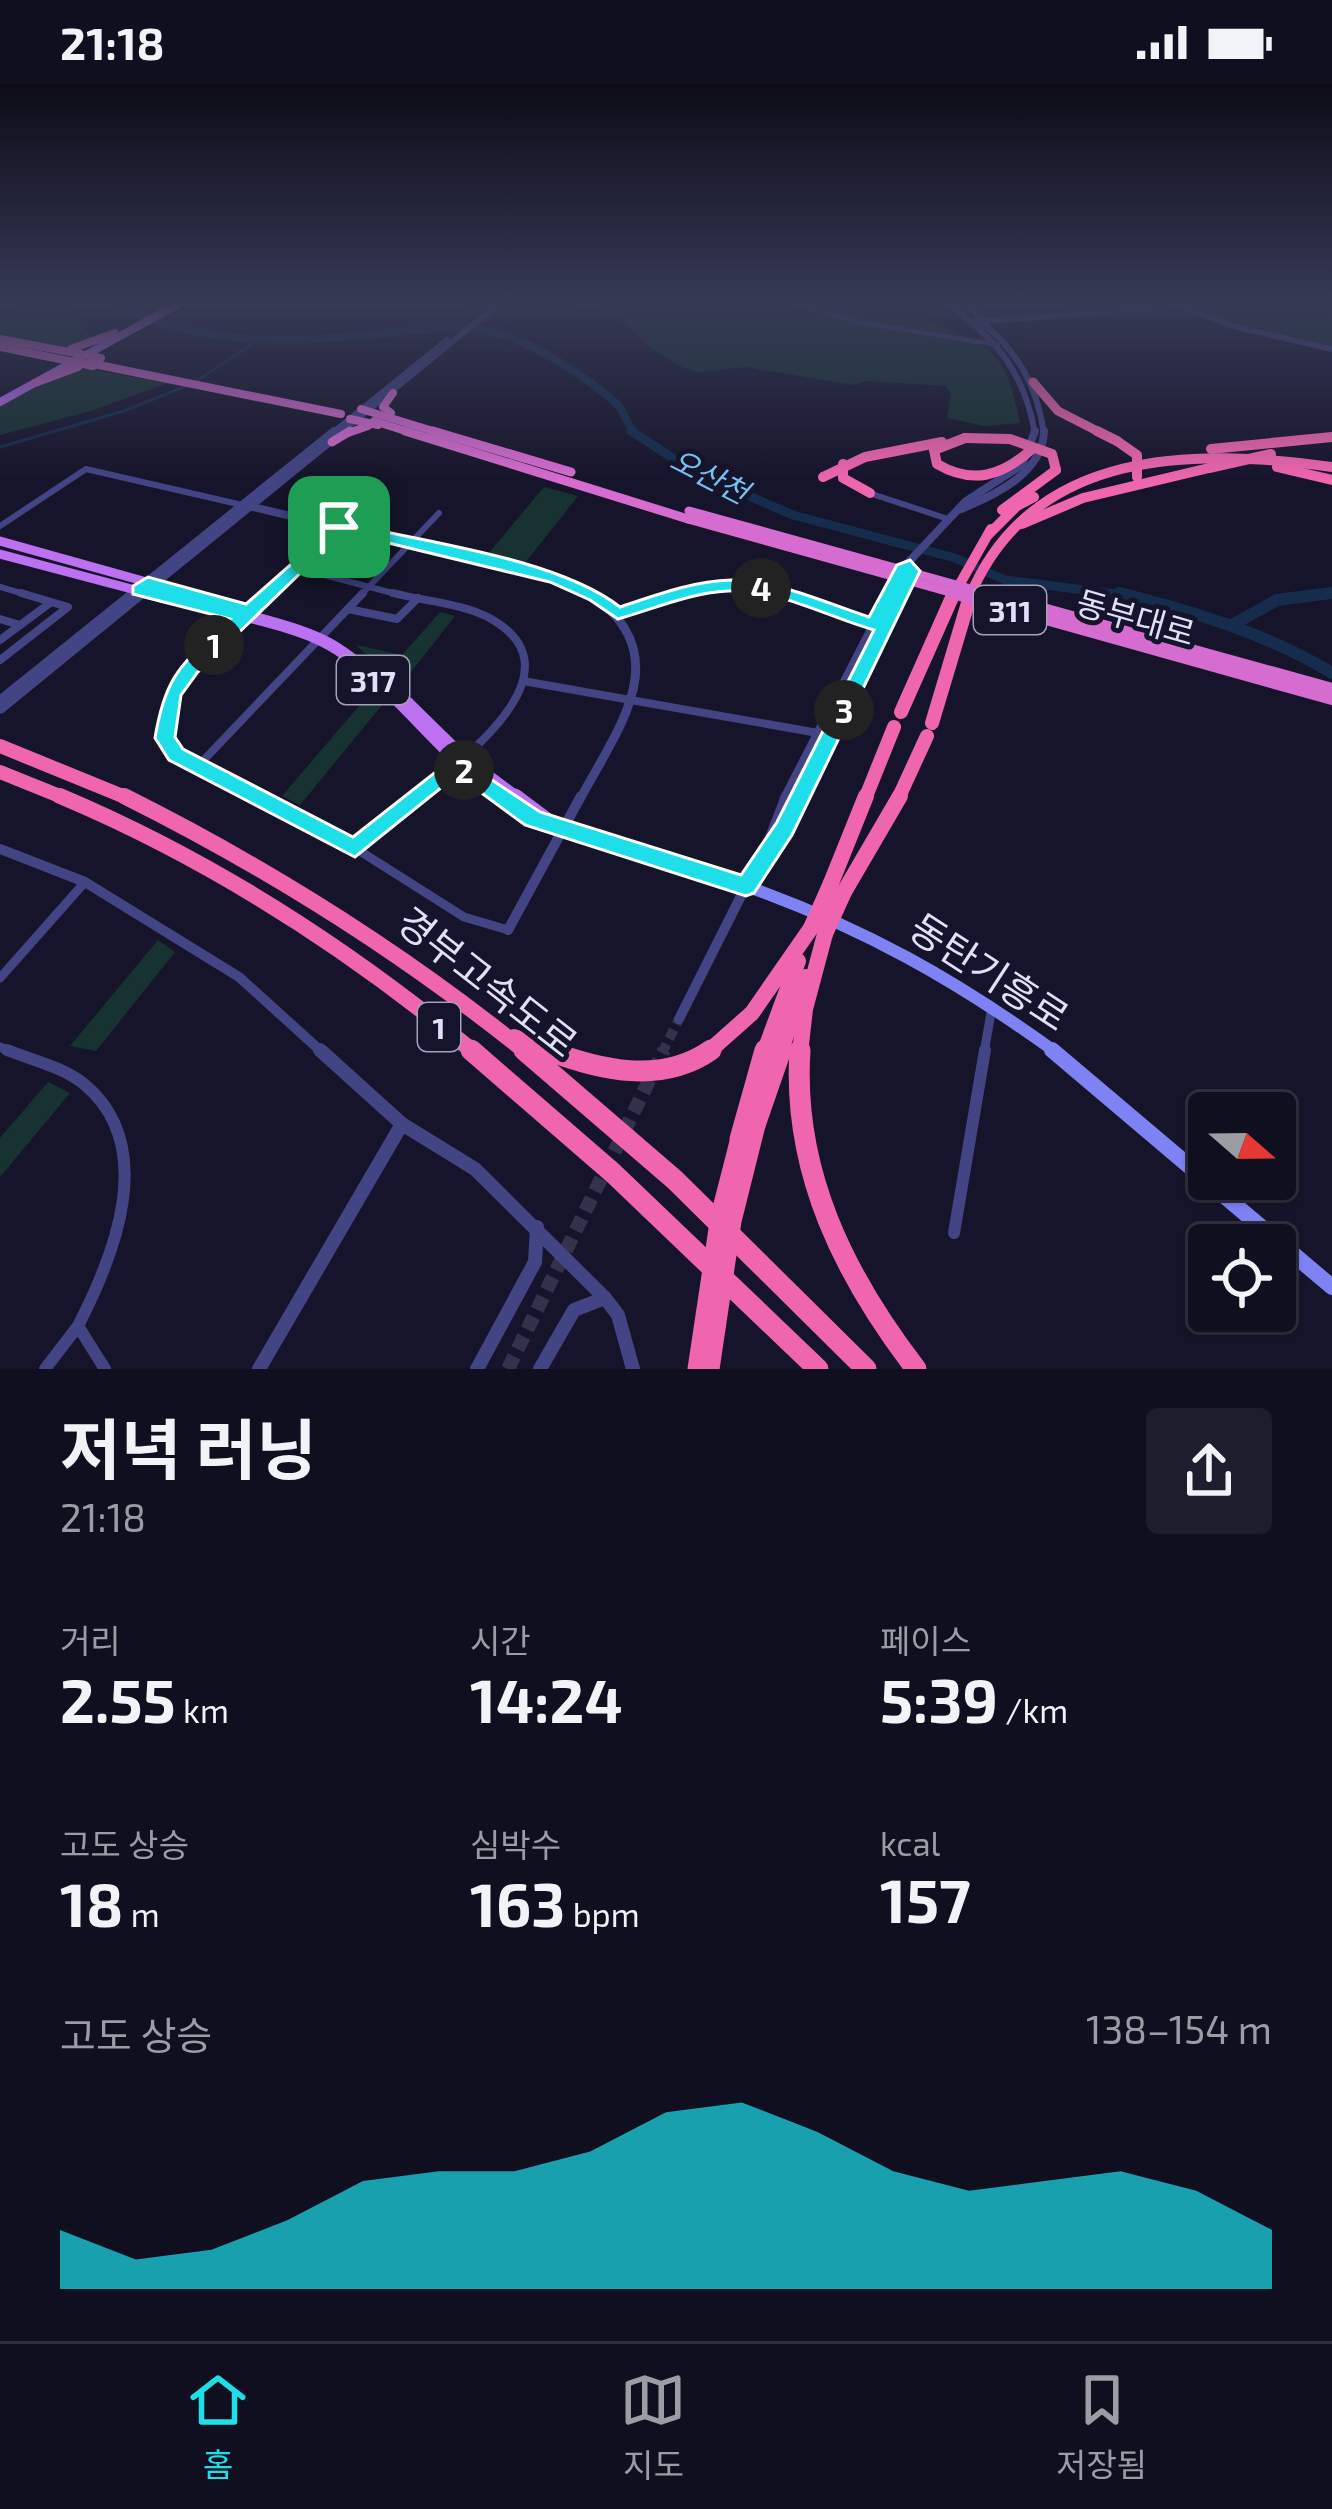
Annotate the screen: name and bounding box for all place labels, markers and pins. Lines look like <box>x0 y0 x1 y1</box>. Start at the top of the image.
pin <box>288 476 390 578</box>
pin: 4 <box>731 558 791 618</box>
pin: 1 <box>184 615 244 675</box>
pin: 3 <box>814 680 874 740</box>
pin: 2 <box>434 740 494 800</box>

